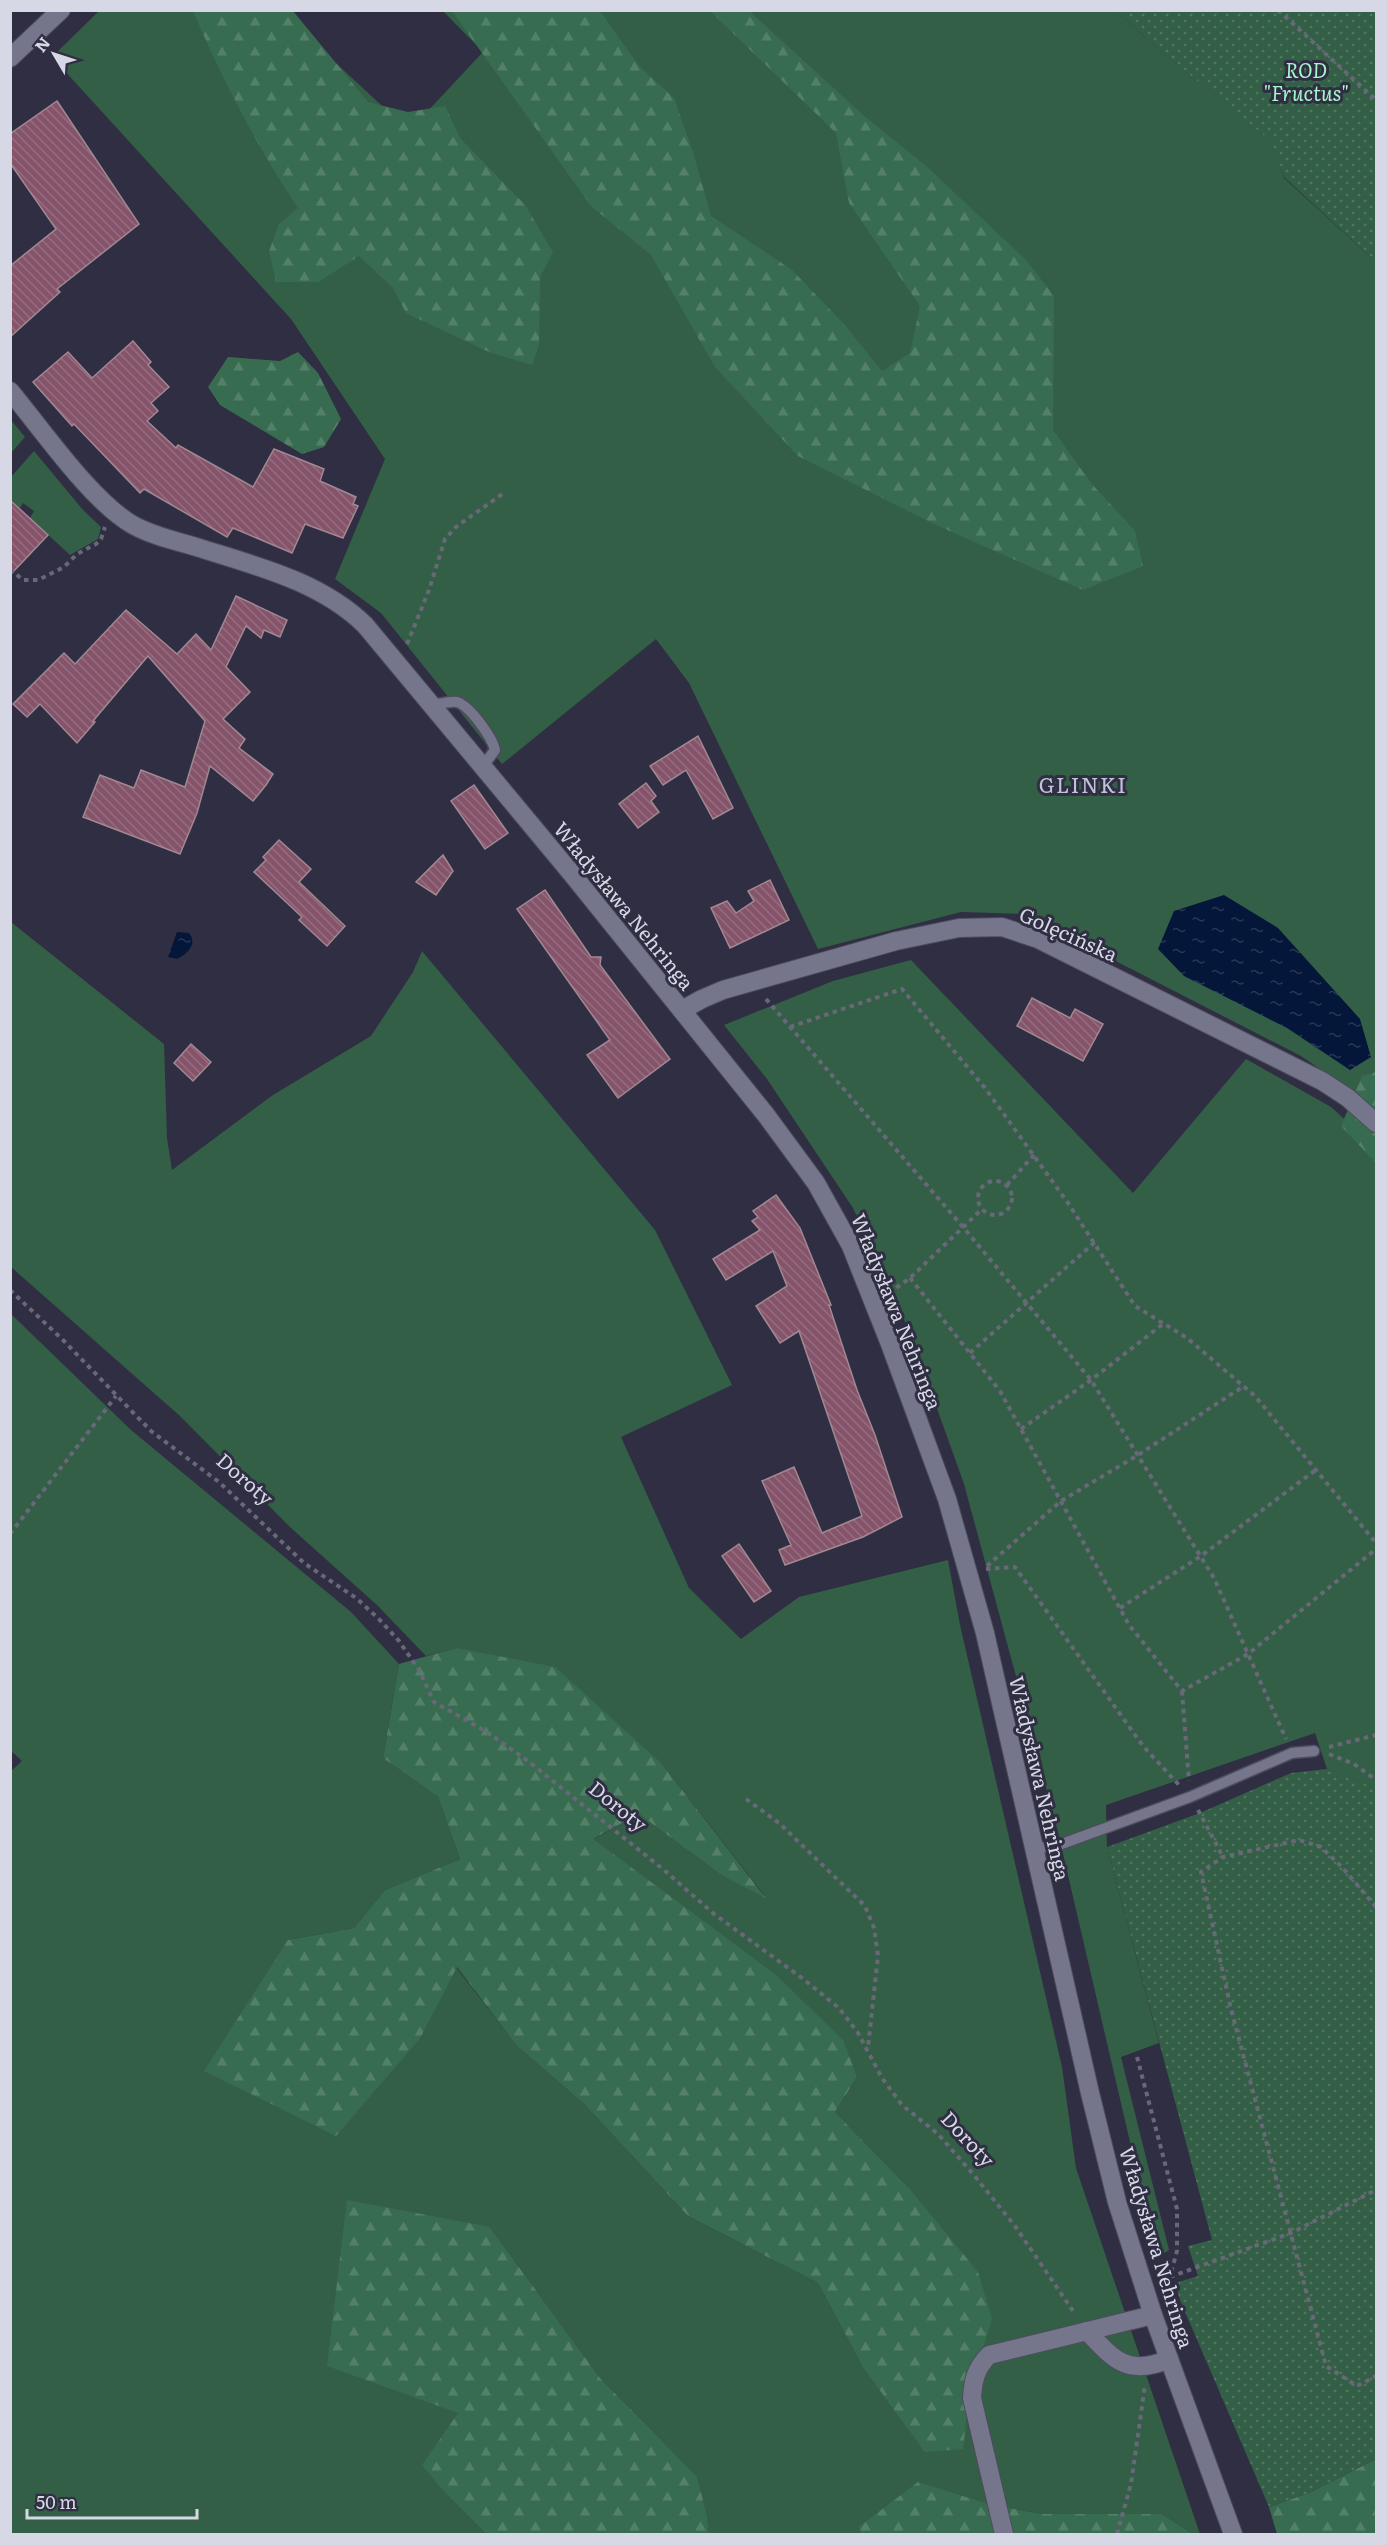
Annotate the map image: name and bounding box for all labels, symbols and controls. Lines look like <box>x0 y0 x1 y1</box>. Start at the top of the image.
north arrow <box>24 24 84 84</box>
text: N <box>28 31 55 57</box>
park label: ROD "Fructus" <box>1263 54 1349 107</box>
district label: GLINKI <box>1039 768 1127 799</box>
street label: Władysława Nehringa <box>547 814 703 996</box>
street label: Golęcińska <box>1015 898 1123 968</box>
street label: Władysława Nehringa <box>845 1208 951 1414</box>
street label: Doroty <box>211 1445 281 1512</box>
street label: Władysława Nehringa <box>1003 1673 1079 1884</box>
street label: Doroty <box>584 1772 655 1838</box>
street label: Doroty <box>935 2103 1003 2173</box>
street label: Władysława Nehringa <box>1113 2143 1203 2352</box>
scale bar <box>27 2482 196 2520</box>
text: 50 m <box>36 2488 77 2515</box>

